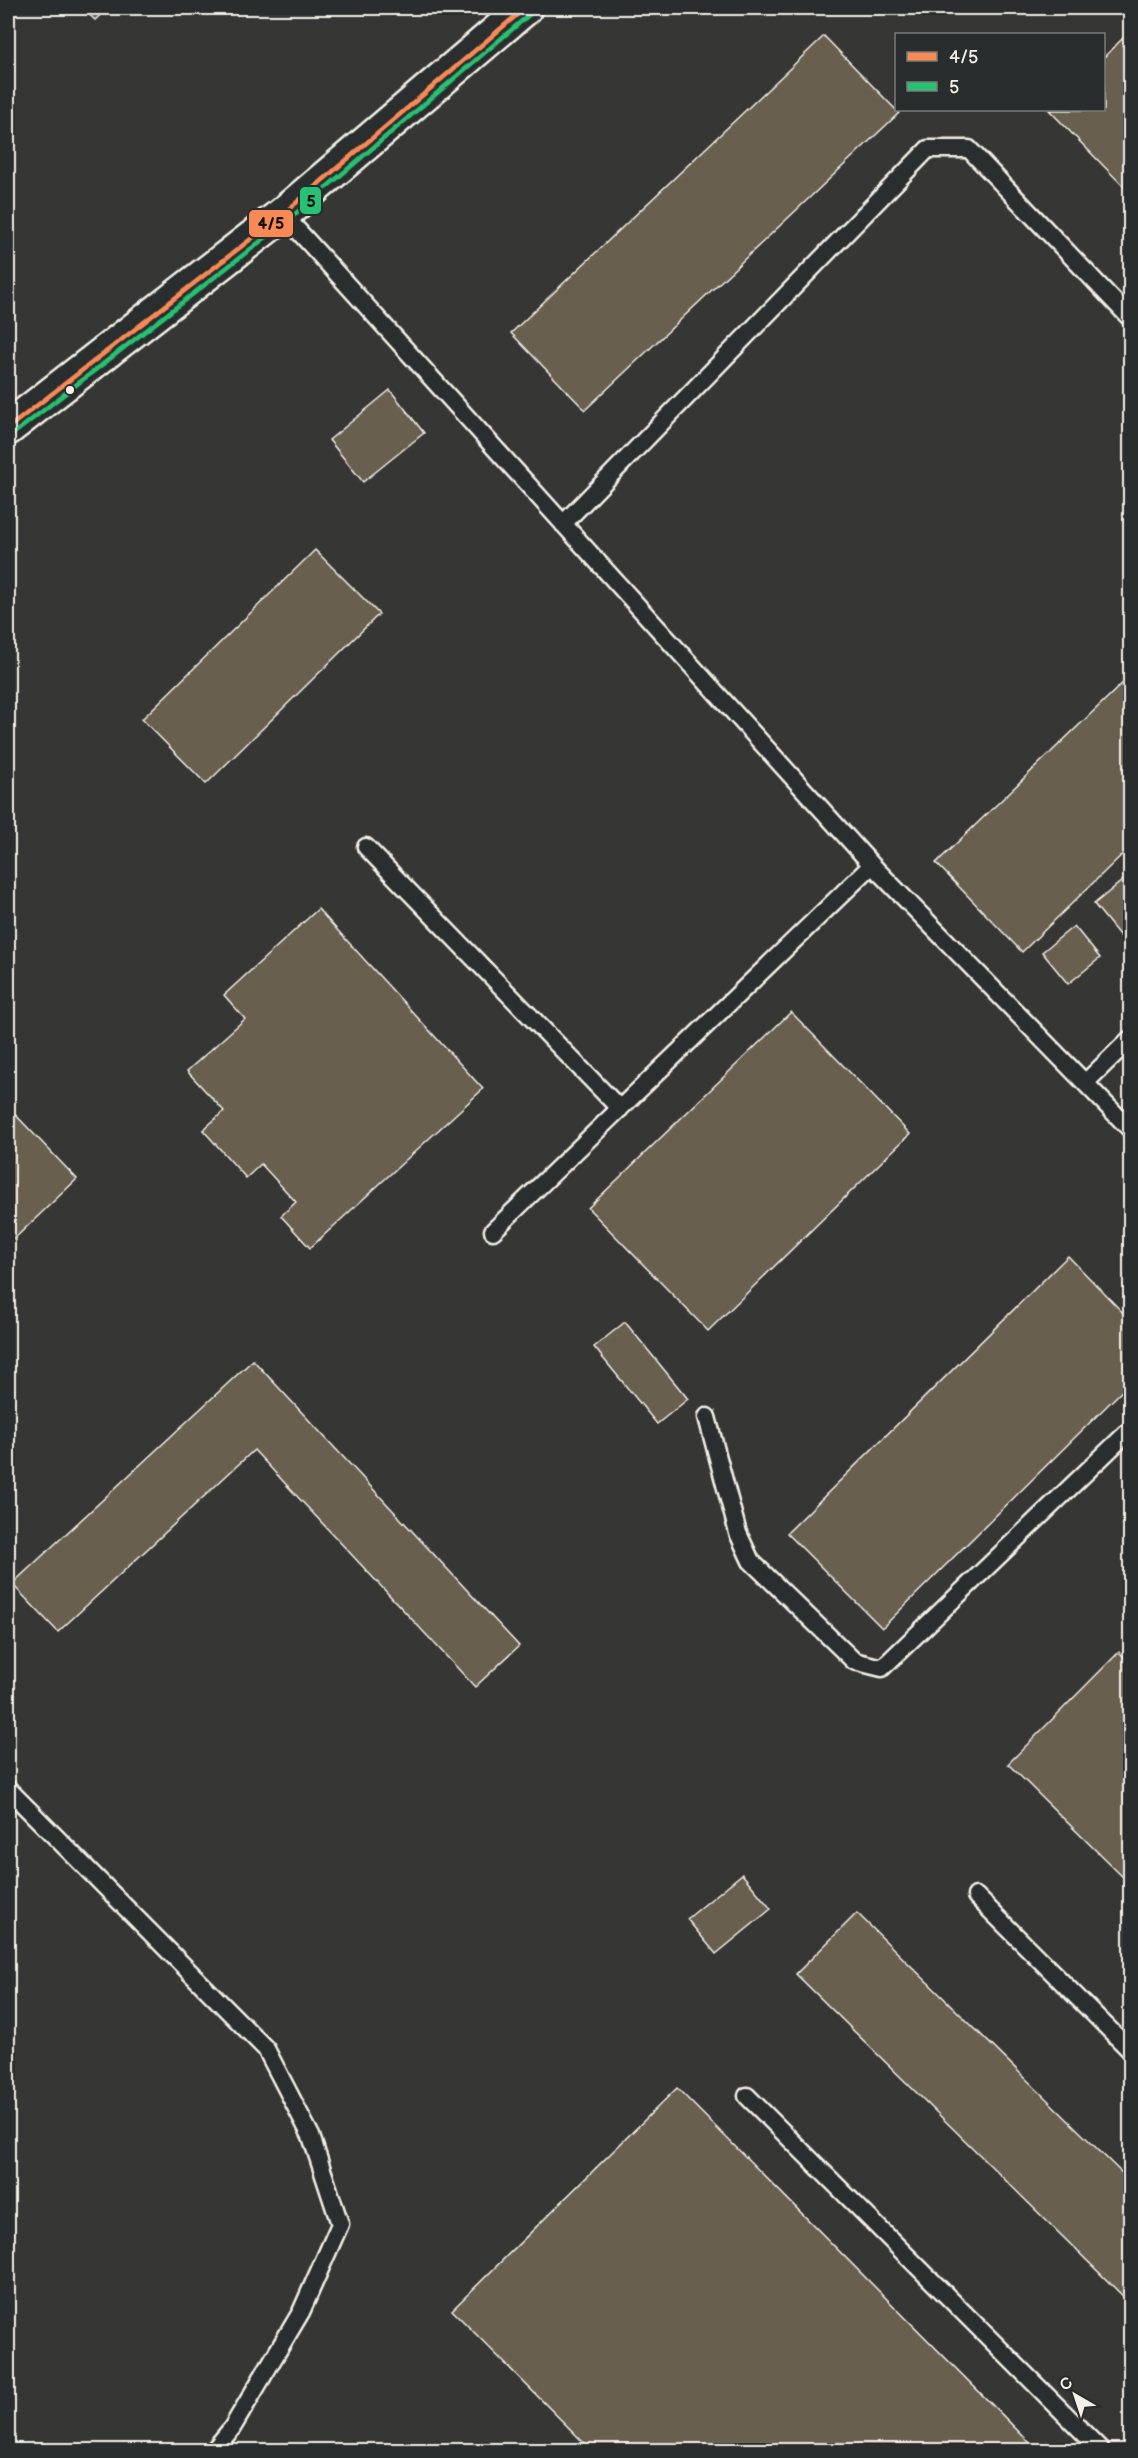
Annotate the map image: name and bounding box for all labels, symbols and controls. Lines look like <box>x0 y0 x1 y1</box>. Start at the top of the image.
legend <box>895 33 1105 111</box>
text: 4/5 <box>949 47 978 68</box>
text: 5 <box>949 77 959 98</box>
line badge: 5 <box>299 186 322 215</box>
text: 5 <box>306 193 316 212</box>
line badge: 4/5 <box>248 209 294 238</box>
text: 4/5 <box>258 215 284 234</box>
unlabelled marker <box>64 384 76 396</box>
north arrow <box>1045 2365 1105 2425</box>
text: С <box>1056 2374 1077 2395</box>

